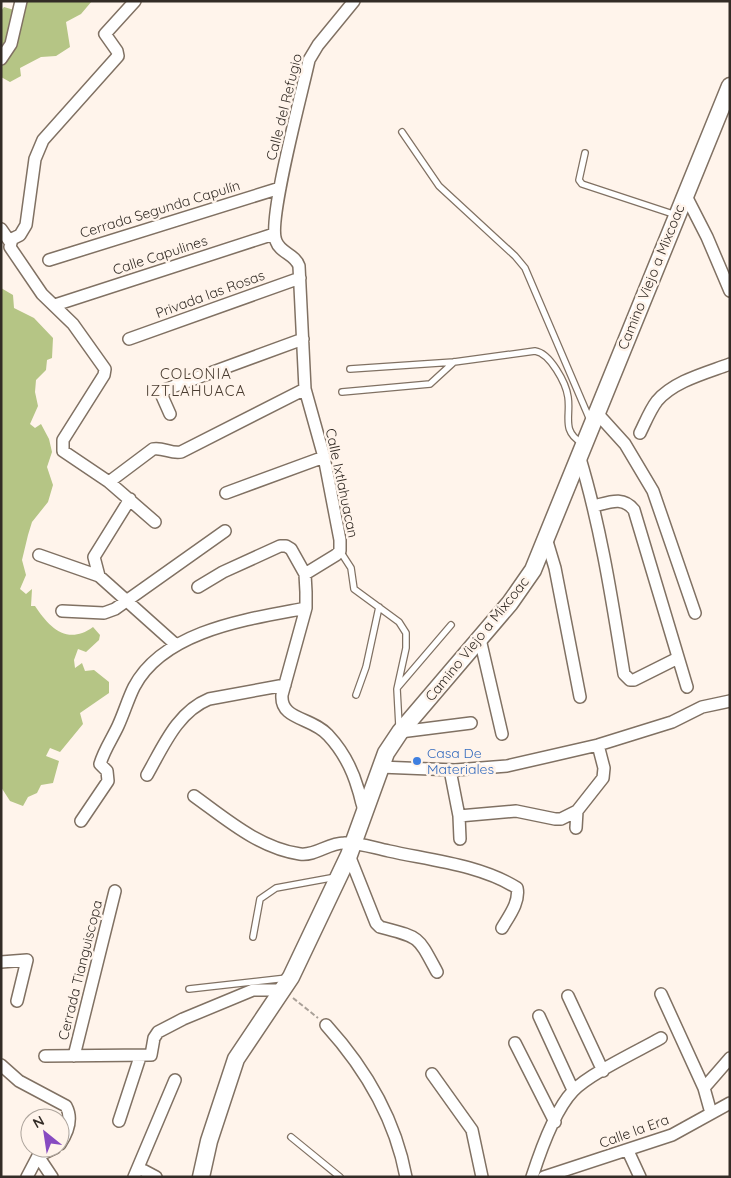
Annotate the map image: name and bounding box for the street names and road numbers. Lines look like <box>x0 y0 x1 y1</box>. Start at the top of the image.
street label: Calle del Refugio <box>262 52 306 162</box>
street label: Cerrada Segunda Capulín <box>78 176 242 242</box>
street label: Camino Viejo a Mixcoac <box>614 202 688 352</box>
street label: Calle Capulines <box>110 231 210 279</box>
street label: Privada las Rosas <box>153 266 267 322</box>
street label: Calle Ixtlahuacan <box>322 427 362 539</box>
street label: Camino Viejo a Mixcoac <box>421 573 533 705</box>
street label: Cerrada Tianguiscopa <box>54 898 106 1042</box>
street label: Calle la Era <box>597 1110 671 1152</box>

